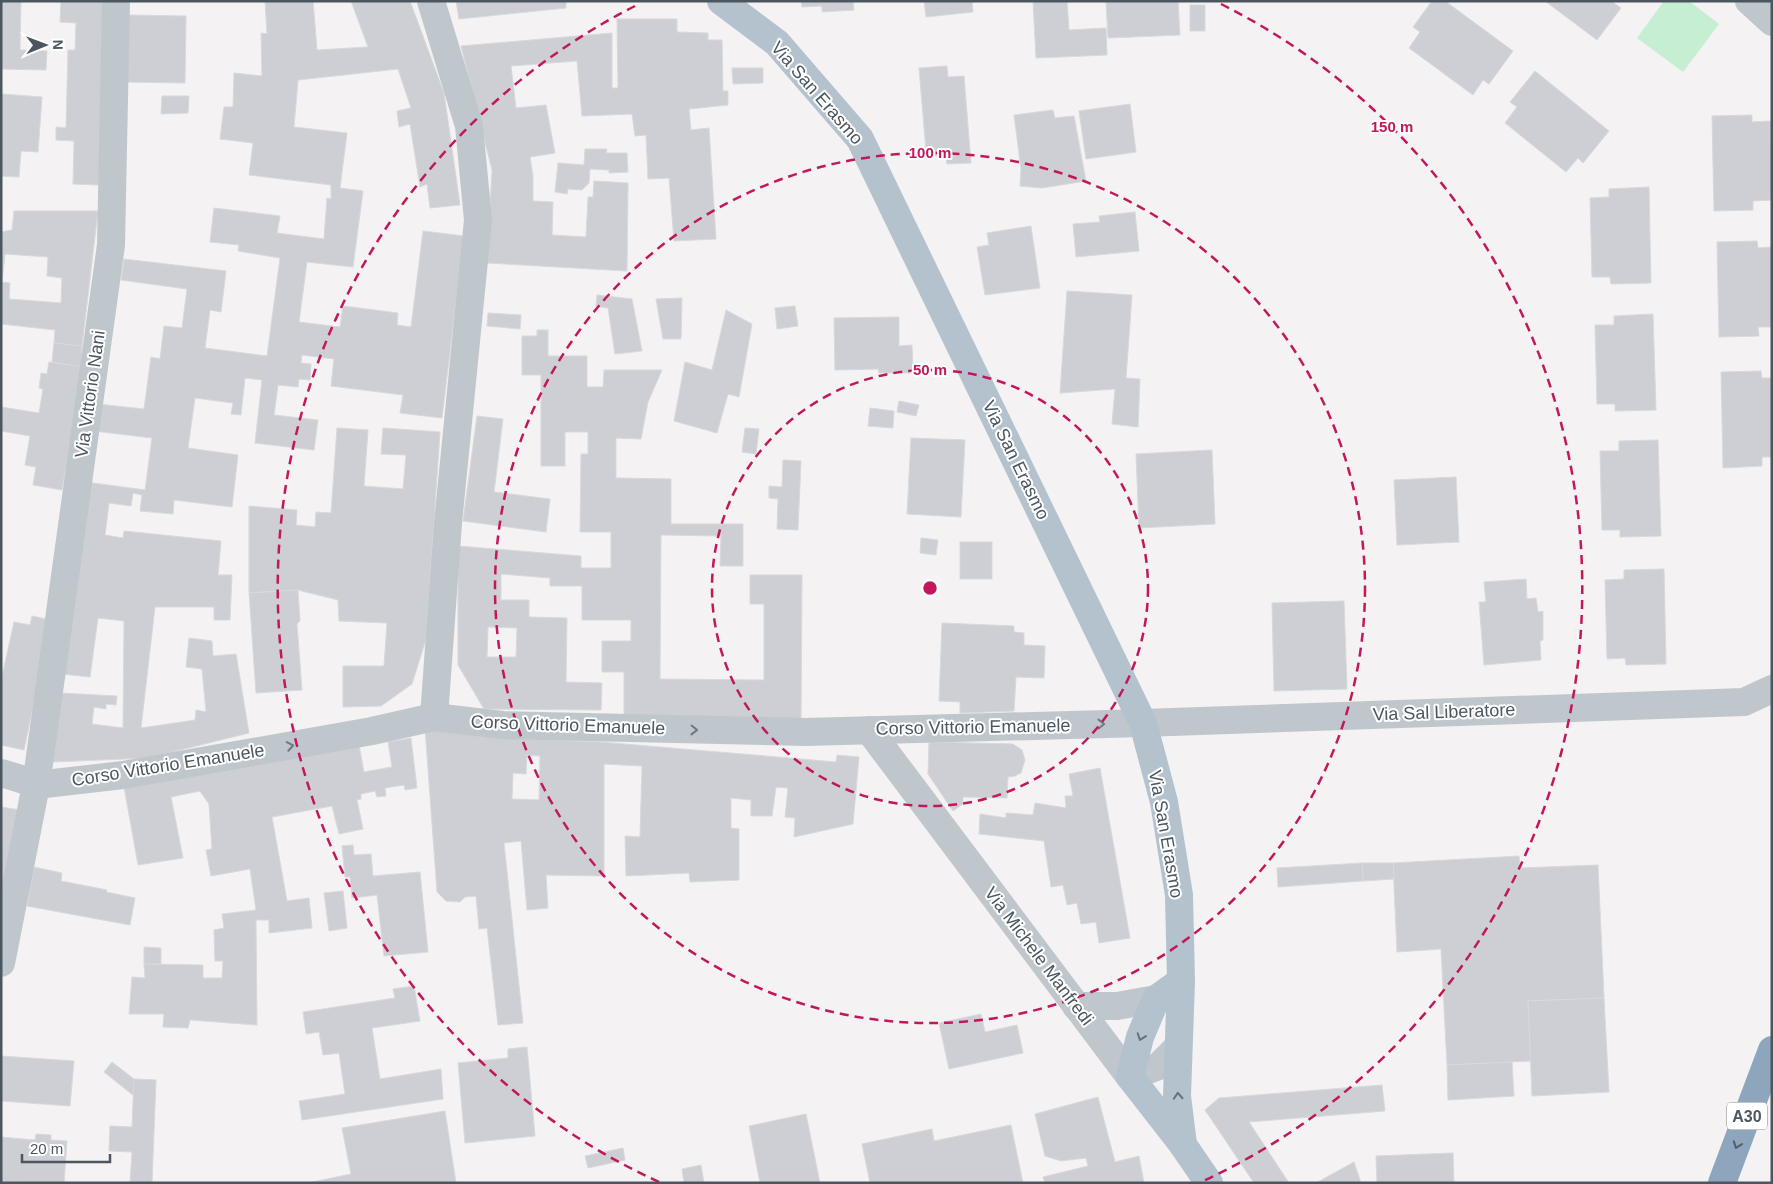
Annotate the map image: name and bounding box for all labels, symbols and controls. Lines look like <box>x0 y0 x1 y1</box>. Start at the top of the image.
north arrow <box>20 20 70 70</box>
street label: Via San Erasmo <box>767 37 867 149</box>
text: N <box>50 40 66 50</box>
text: 150 m <box>1371 118 1413 135</box>
text: 100 m <box>909 144 951 161</box>
street label: Via Vittorio Nani <box>71 329 109 459</box>
text: 50 m <box>913 361 947 378</box>
street label: Via San Erasmo <box>979 397 1053 523</box>
centre of rings <box>921 579 939 597</box>
street label: Via Sal Liberatore <box>1372 700 1516 724</box>
street label: Corso Vittorio Emanuele <box>470 712 666 738</box>
street label: Corso Vittorio Emanuele <box>875 715 1071 739</box>
one-way arrow <box>1098 719 1105 729</box>
one-way arrow <box>690 724 698 735</box>
street label: Corso Vittorio Emanuele <box>70 740 266 790</box>
one-way arrow <box>285 741 294 751</box>
street label: Via San Erasmo <box>1145 768 1187 900</box>
street label: Via Michele Manfredi <box>981 883 1097 1029</box>
one-way arrow <box>1137 1033 1147 1041</box>
one-way arrow <box>1173 1092 1183 1100</box>
road number: A30 <box>1727 1102 1767 1130</box>
scale bar <box>22 1132 110 1164</box>
text: 20 m <box>30 1140 63 1157</box>
one-way arrow <box>1733 1140 1743 1148</box>

